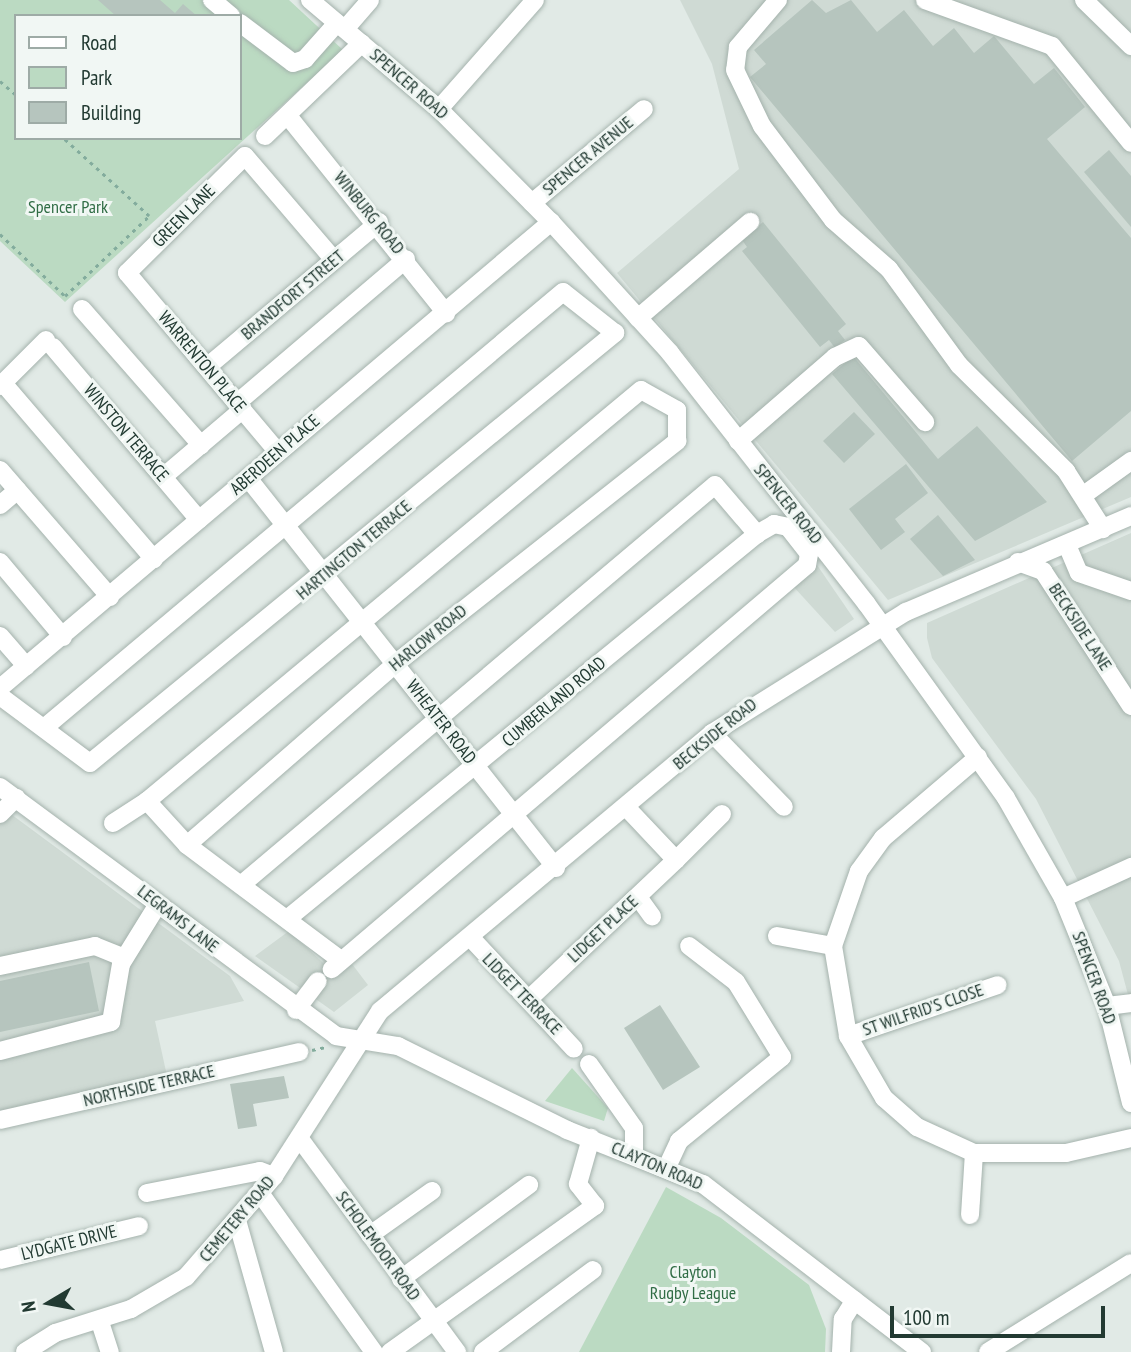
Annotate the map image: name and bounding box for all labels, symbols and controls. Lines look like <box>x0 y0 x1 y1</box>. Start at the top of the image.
legend <box>14 14 242 140</box>
text: Road <box>81 29 117 56</box>
street label: SPENCER ROAD <box>365 44 453 124</box>
text: Park <box>81 64 112 91</box>
text: Building <box>81 99 141 126</box>
street label: SPENCER AVENUE <box>538 112 638 200</box>
street label: WINBURG ROAD <box>329 167 409 259</box>
street label: GREEN LANE <box>148 180 220 252</box>
park label: Spencer Park <box>28 196 108 218</box>
street label: BRANDFORT STREET <box>237 245 349 345</box>
street label: WARRENTON PLACE <box>153 307 251 417</box>
street label: WINSTON TERRACE <box>79 380 173 486</box>
street label: ABERDEEN PLACE <box>226 410 324 500</box>
street label: SPENCER ROAD <box>749 459 827 549</box>
street label: HARTINGTON TERRACE <box>292 495 416 605</box>
street label: BECKSIDE LANE <box>1044 579 1116 675</box>
street label: HARLOW ROAD <box>385 600 471 676</box>
street label: CUMBERLAND ROAD <box>498 652 610 752</box>
street label: WHEATER ROAD <box>401 676 481 768</box>
street label: BECKSIDE ROAD <box>669 694 761 774</box>
street label: LEGRAMS LANE <box>133 881 223 957</box>
street label: LIDGET PLACE <box>563 891 643 967</box>
street label: SPENCER ROAD <box>1067 929 1121 1027</box>
street label: LIDGET TERRACE <box>477 948 567 1040</box>
street label: ST WILFRID'S CLOSE <box>859 979 987 1041</box>
street label: NORTHSIDE TERRACE <box>81 1060 217 1112</box>
street label: CLAYTON ROAD <box>608 1137 706 1195</box>
street label: CEMETERY ROAD <box>195 1171 279 1267</box>
street label: SCHOLEMOOR ROAD <box>331 1187 425 1305</box>
street label: LYDGATE DRIVE <box>19 1221 119 1265</box>
park label: Clayton Rugby League <box>650 1262 736 1304</box>
north arrow <box>14 1268 84 1338</box>
scale bar <box>893 1292 1108 1336</box>
text: N <box>16 1300 41 1314</box>
text: 100 m <box>903 1304 949 1331</box>

